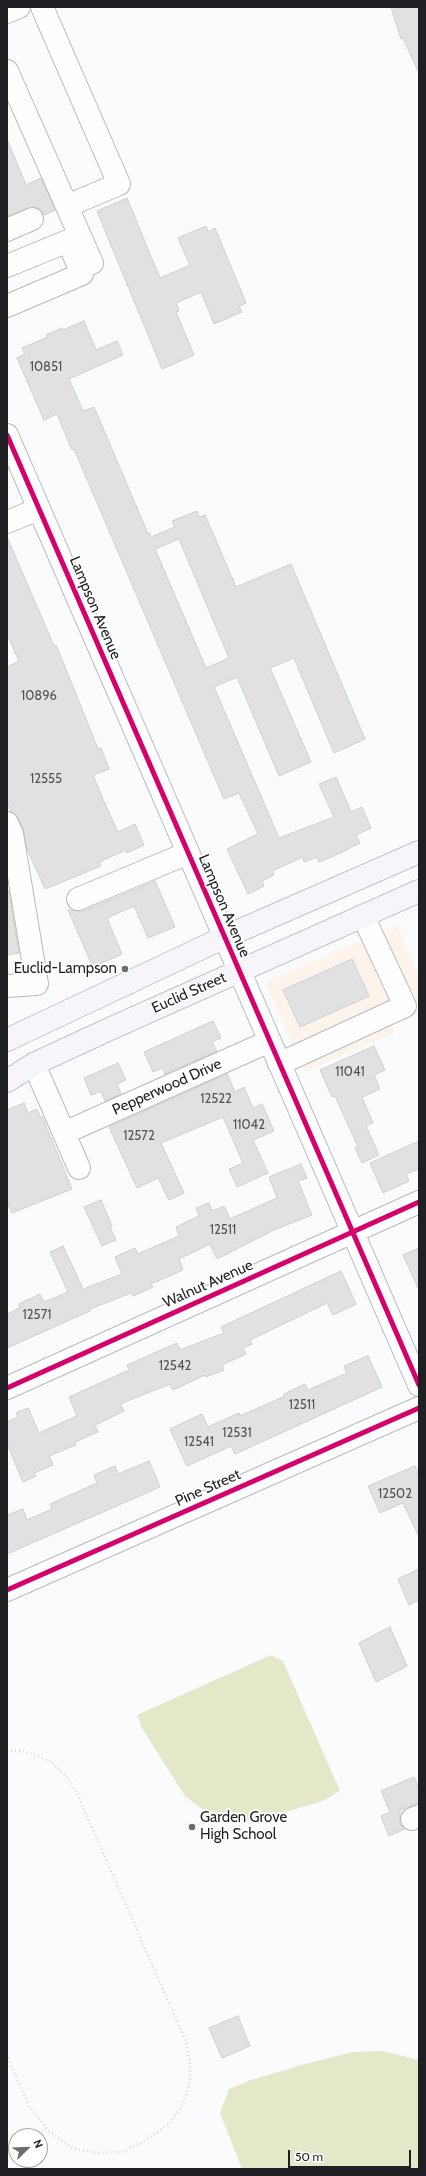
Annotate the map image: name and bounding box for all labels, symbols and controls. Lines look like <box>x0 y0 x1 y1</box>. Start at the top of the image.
house number: 10851 <box>30 359 62 375</box>
street label: Lampson Avenue <box>65 554 125 662</box>
house number: 10896 <box>21 688 57 704</box>
house number: 12555 <box>30 771 62 787</box>
street label: Lampson Avenue <box>194 852 254 960</box>
place label: Euclid-Lampson <box>14 960 117 978</box>
marker: Euclid-Lampson <box>120 964 130 974</box>
street label: Euclid Street <box>149 969 229 1017</box>
street label: Pepperwood Drive <box>110 1055 224 1119</box>
house number: 11041 <box>335 1064 365 1080</box>
house number: 12522 <box>200 1091 232 1107</box>
house number: 11042 <box>233 1117 265 1133</box>
house number: 12572 <box>123 1128 155 1144</box>
house number: 12511 <box>210 1222 236 1238</box>
street label: Walnut Avenue <box>160 1256 256 1312</box>
house number: 12571 <box>23 1307 51 1323</box>
house number: 12542 <box>159 1358 191 1374</box>
house number: 12511 <box>289 1397 315 1413</box>
house number: 12531 <box>222 1425 252 1441</box>
house number: 12541 <box>184 1434 214 1450</box>
street label: Pine Street <box>173 1466 243 1510</box>
house number: 12502 <box>378 1486 412 1502</box>
place label: Garden Grove High School <box>200 1809 287 1844</box>
marker: Garden Grove High School <box>187 1822 197 1832</box>
north arrow <box>8 2128 48 2168</box>
text: N <box>30 2137 46 2150</box>
scale bar <box>290 2142 413 2168</box>
text: 50 m <box>295 2149 323 2164</box>

